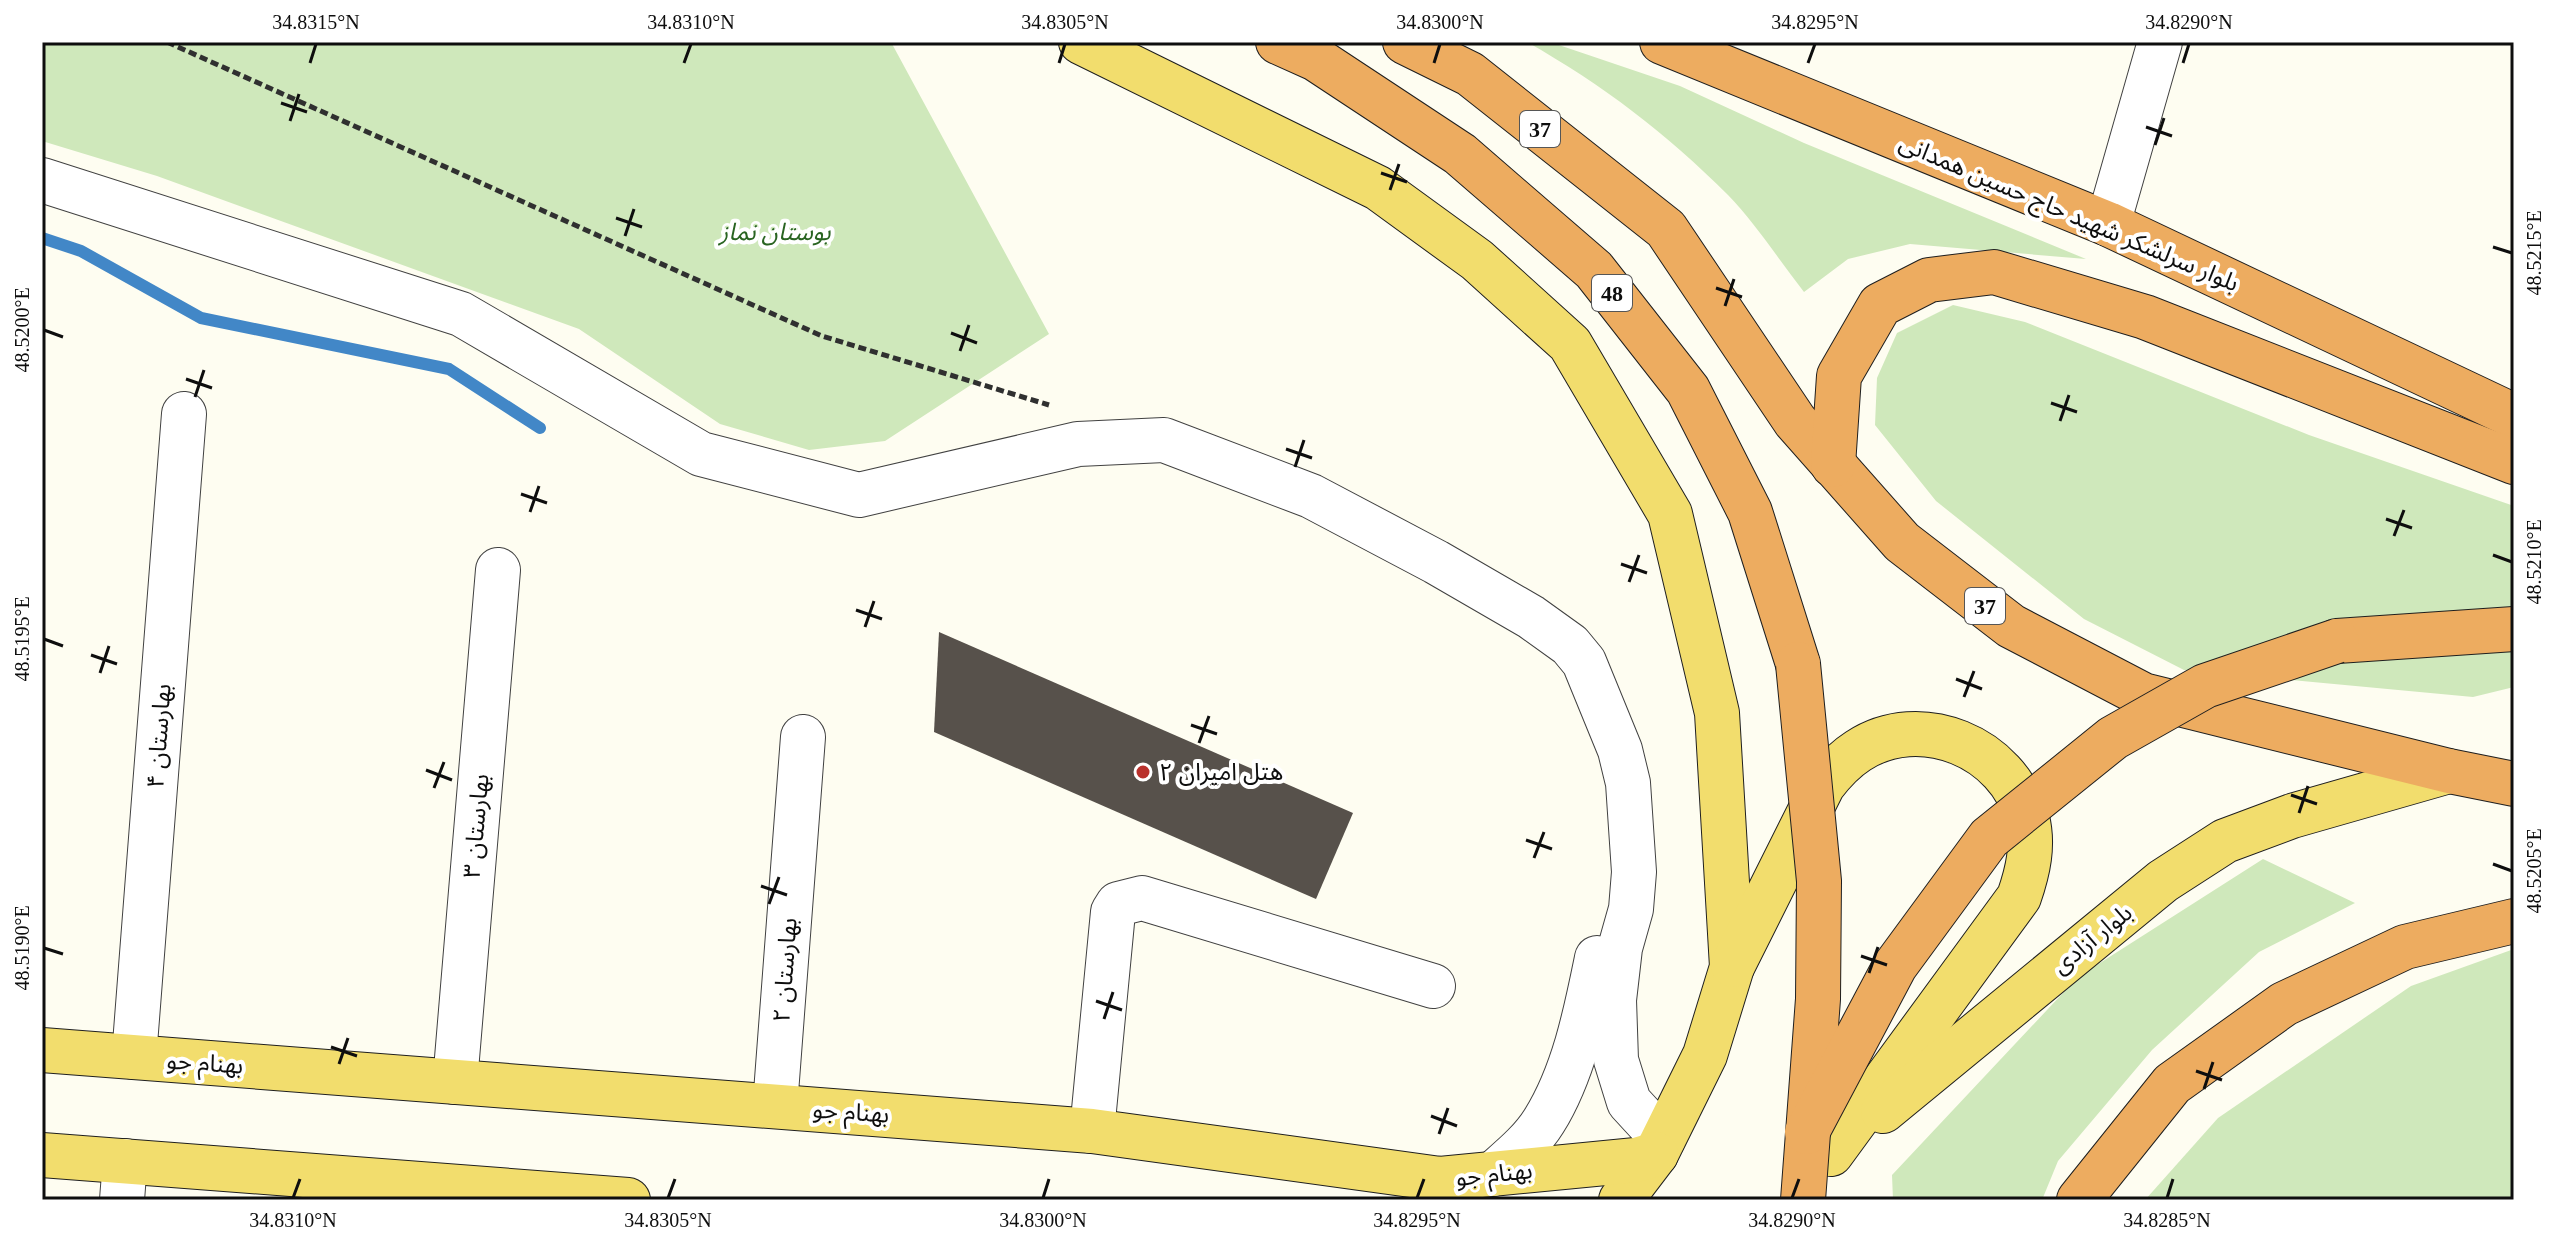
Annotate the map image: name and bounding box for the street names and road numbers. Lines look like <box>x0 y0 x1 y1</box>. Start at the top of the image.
road number: 37 <box>1520 111 1560 147</box>
street label: بلوار سرلشکر شهید حاج حسین همدانی <box>1894 130 2243 300</box>
road number: 48 <box>1592 275 1632 311</box>
road number: 37 <box>1965 588 2005 624</box>
street label: بهارستان ۴ <box>142 683 177 789</box>
street label: بهارستان ۳ <box>458 773 495 879</box>
street label: بلوار آزادی <box>2047 899 2138 980</box>
street label: بهارستان ۲ <box>768 917 803 1023</box>
street label: بهنام جو <box>165 1047 244 1084</box>
street label: بهنام جو <box>811 1096 890 1133</box>
street label: بهنام جو <box>1454 1157 1534 1196</box>

